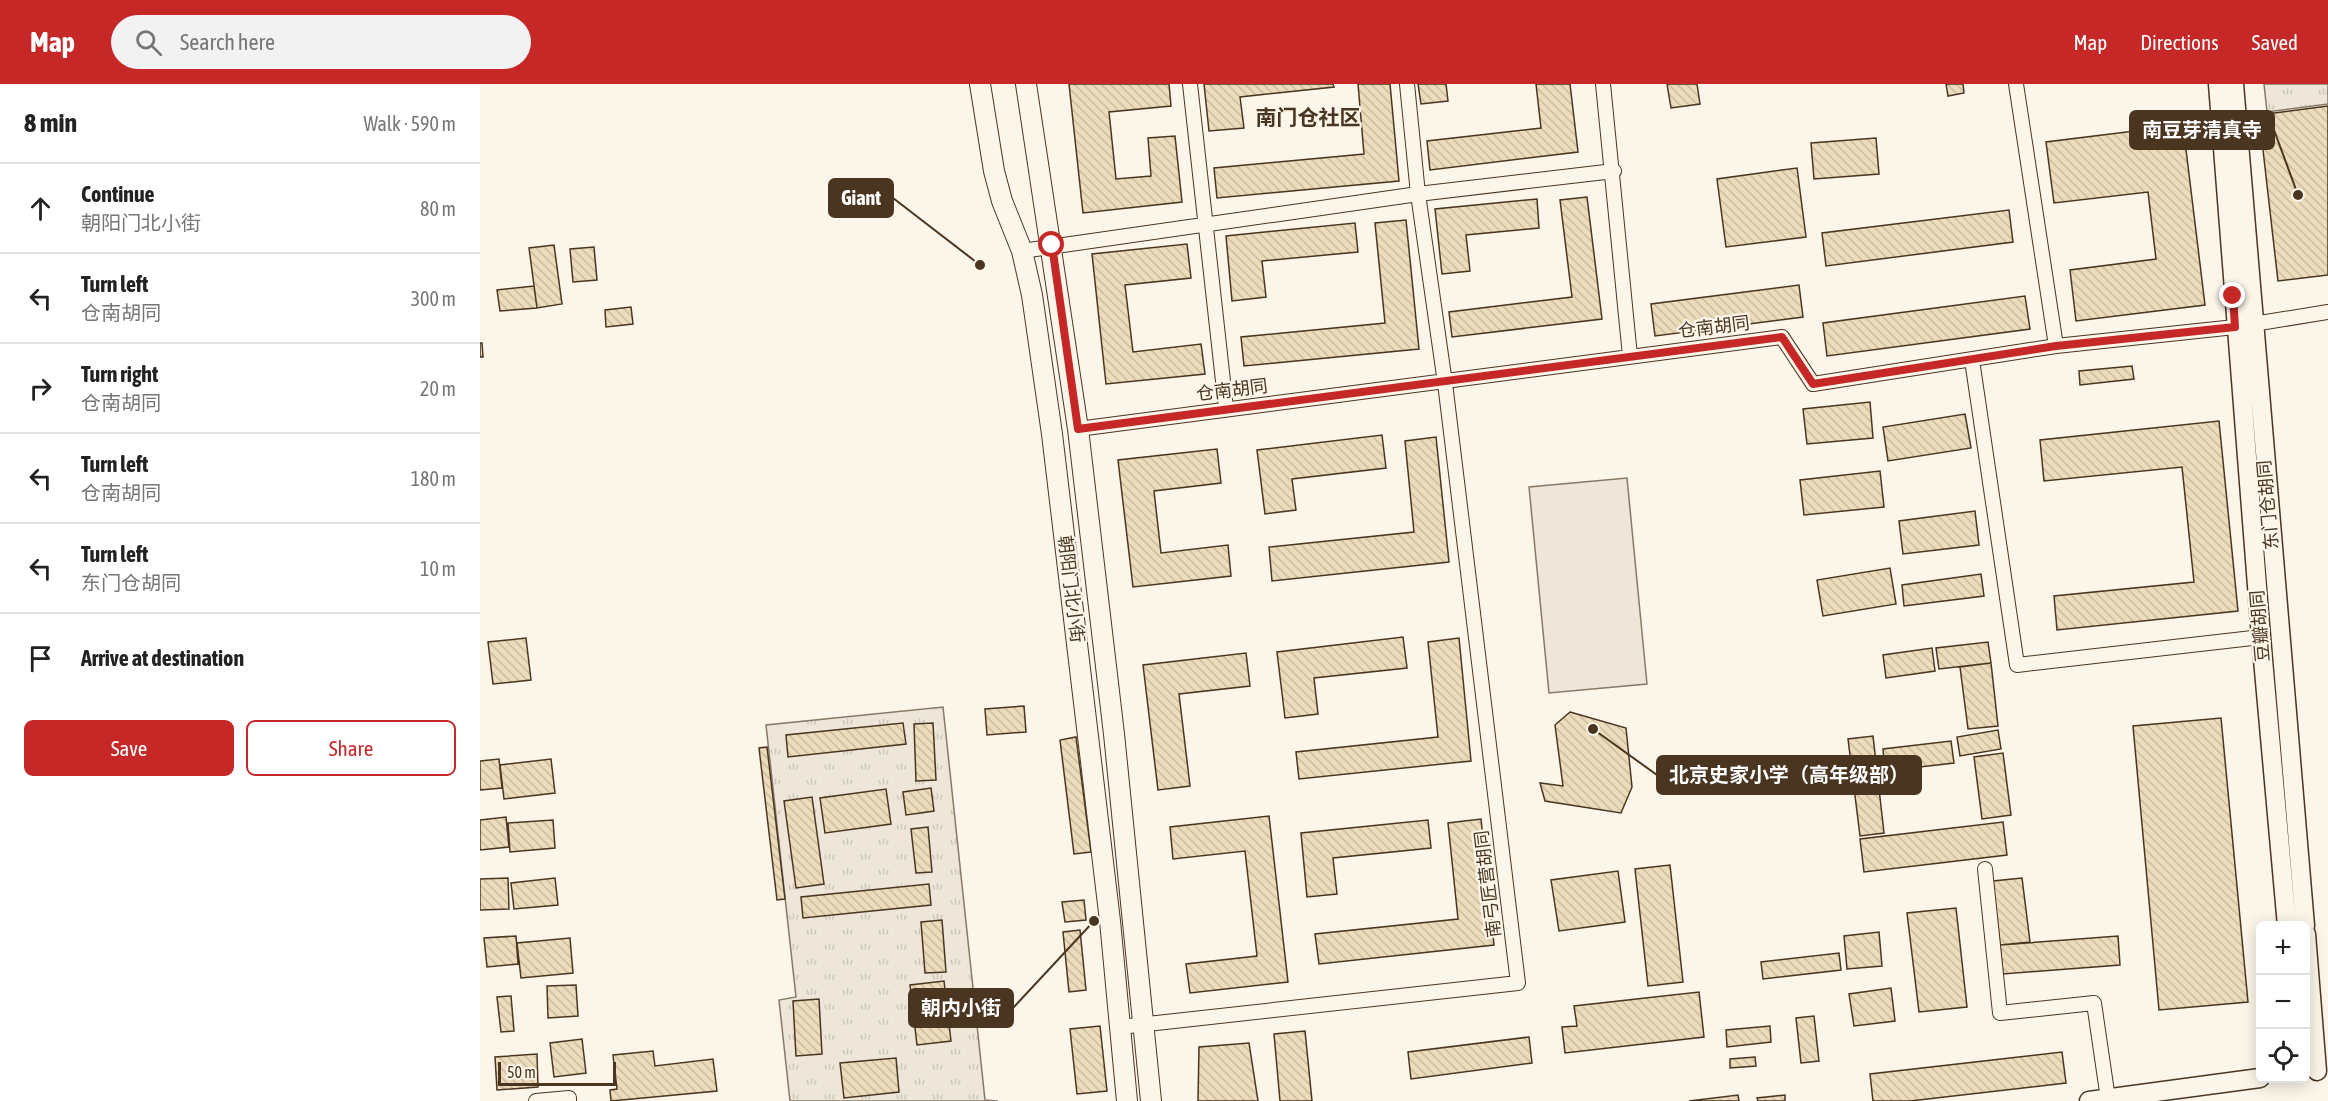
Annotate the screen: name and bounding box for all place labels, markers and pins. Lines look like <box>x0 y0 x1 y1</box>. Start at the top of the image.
callout: 南豆芽清真寺 <box>2130 111 2274 149</box>
callout: Giant <box>829 179 893 217</box>
callout: 北京史家小学（高年级部） <box>1657 756 1921 794</box>
callout: 朝内小街 <box>909 989 1013 1027</box>

